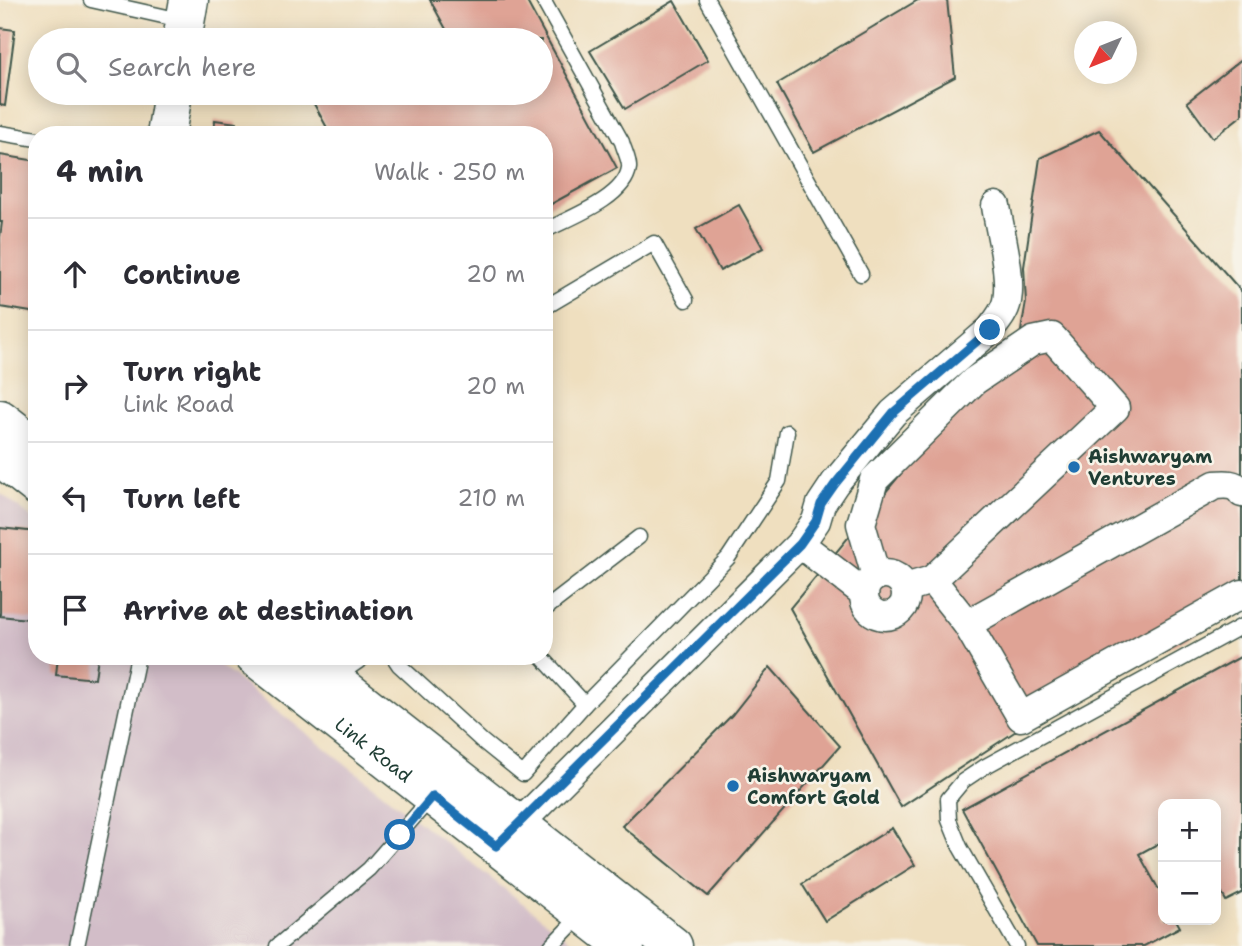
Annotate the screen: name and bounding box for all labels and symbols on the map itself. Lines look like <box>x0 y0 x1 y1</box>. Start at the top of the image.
north arrow <box>1074 21 1137 84</box>
route end <box>974 314 1005 345</box>
place label: Aishwaryam Ventures <box>1088 444 1212 491</box>
marker: Aishwaryam Ventures <box>1066 459 1082 475</box>
street label: Link Road <box>330 712 417 788</box>
place label: Aishwaryam Comfort Gold <box>747 763 880 810</box>
marker: Aishwaryam Comfort Gold <box>725 778 741 794</box>
route start <box>384 819 415 850</box>

